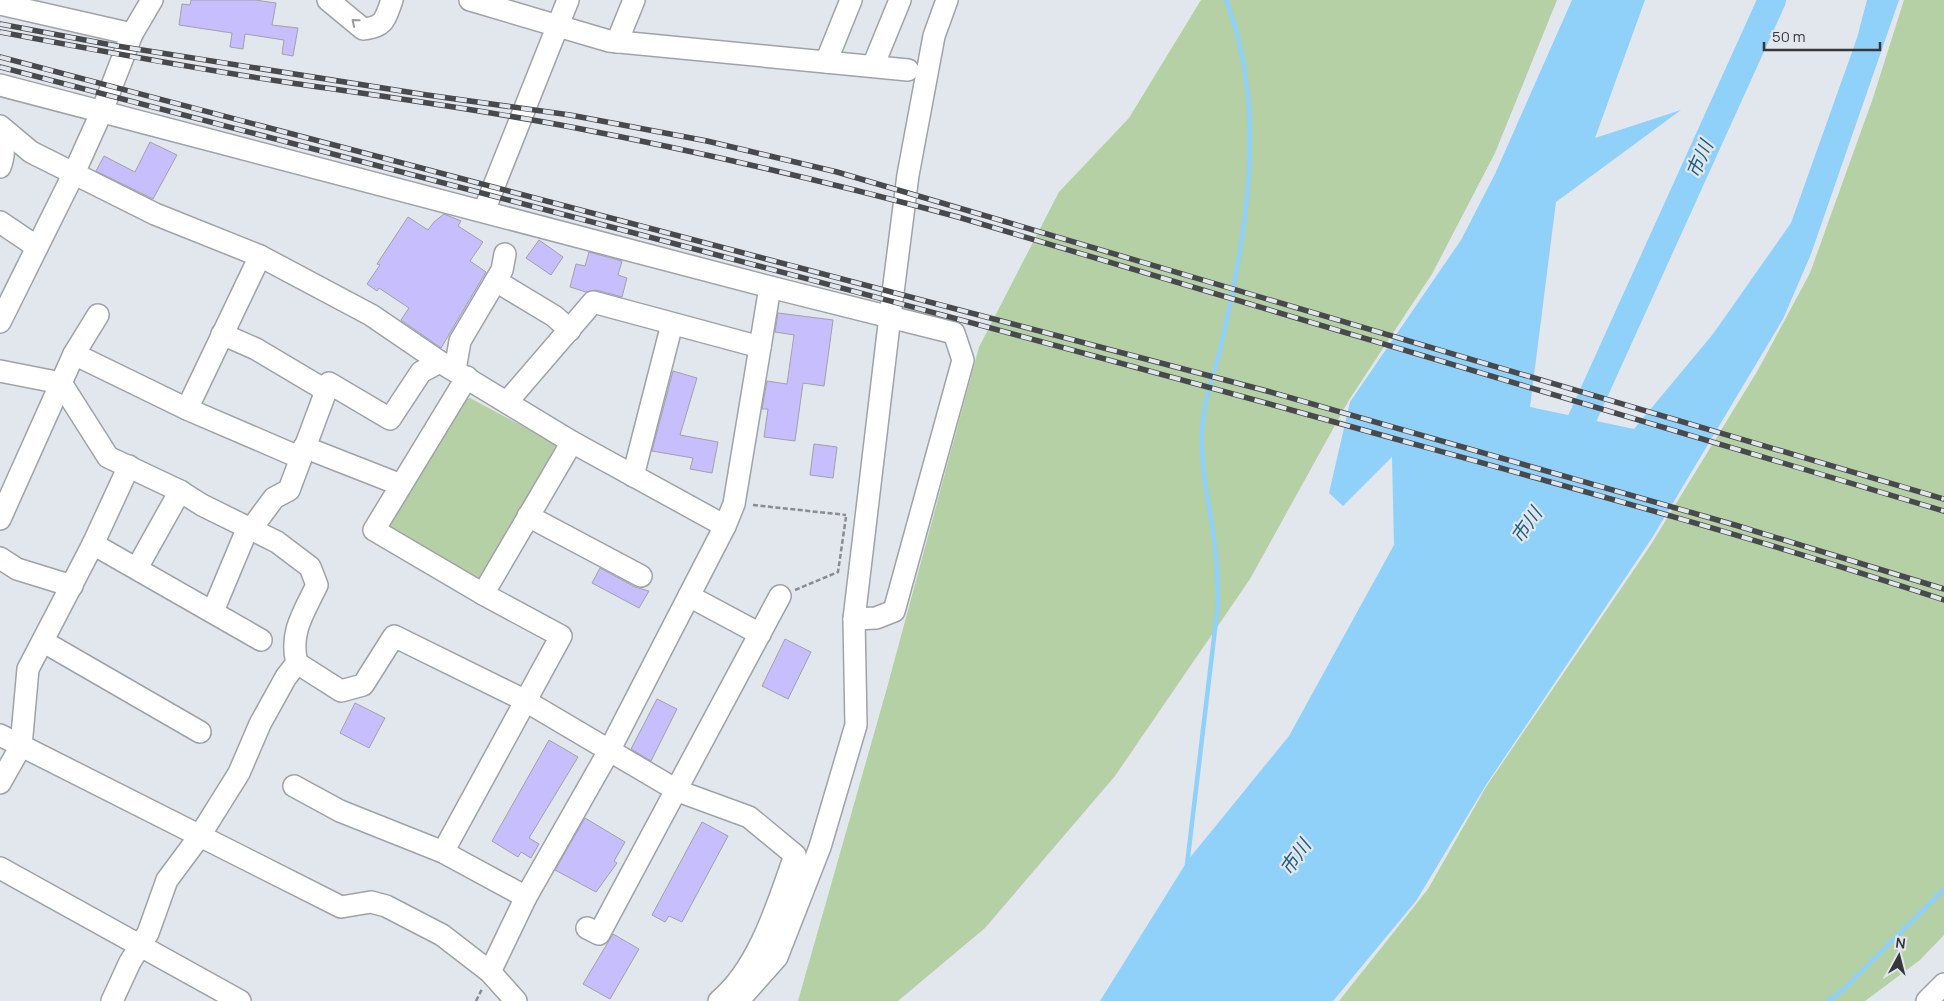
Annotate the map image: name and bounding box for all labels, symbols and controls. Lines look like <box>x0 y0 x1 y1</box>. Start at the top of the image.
one-way arrow <box>351 18 360 27</box>
scale bar <box>1764 20 1880 52</box>
text: 50 m <box>1772 26 1806 47</box>
water label: 市川 <box>1679 135 1719 182</box>
water label: 市川 <box>1504 500 1549 548</box>
water label: 市川 <box>1273 832 1318 880</box>
north arrow <box>1874 931 1924 981</box>
text: N <box>1894 933 1907 953</box>

